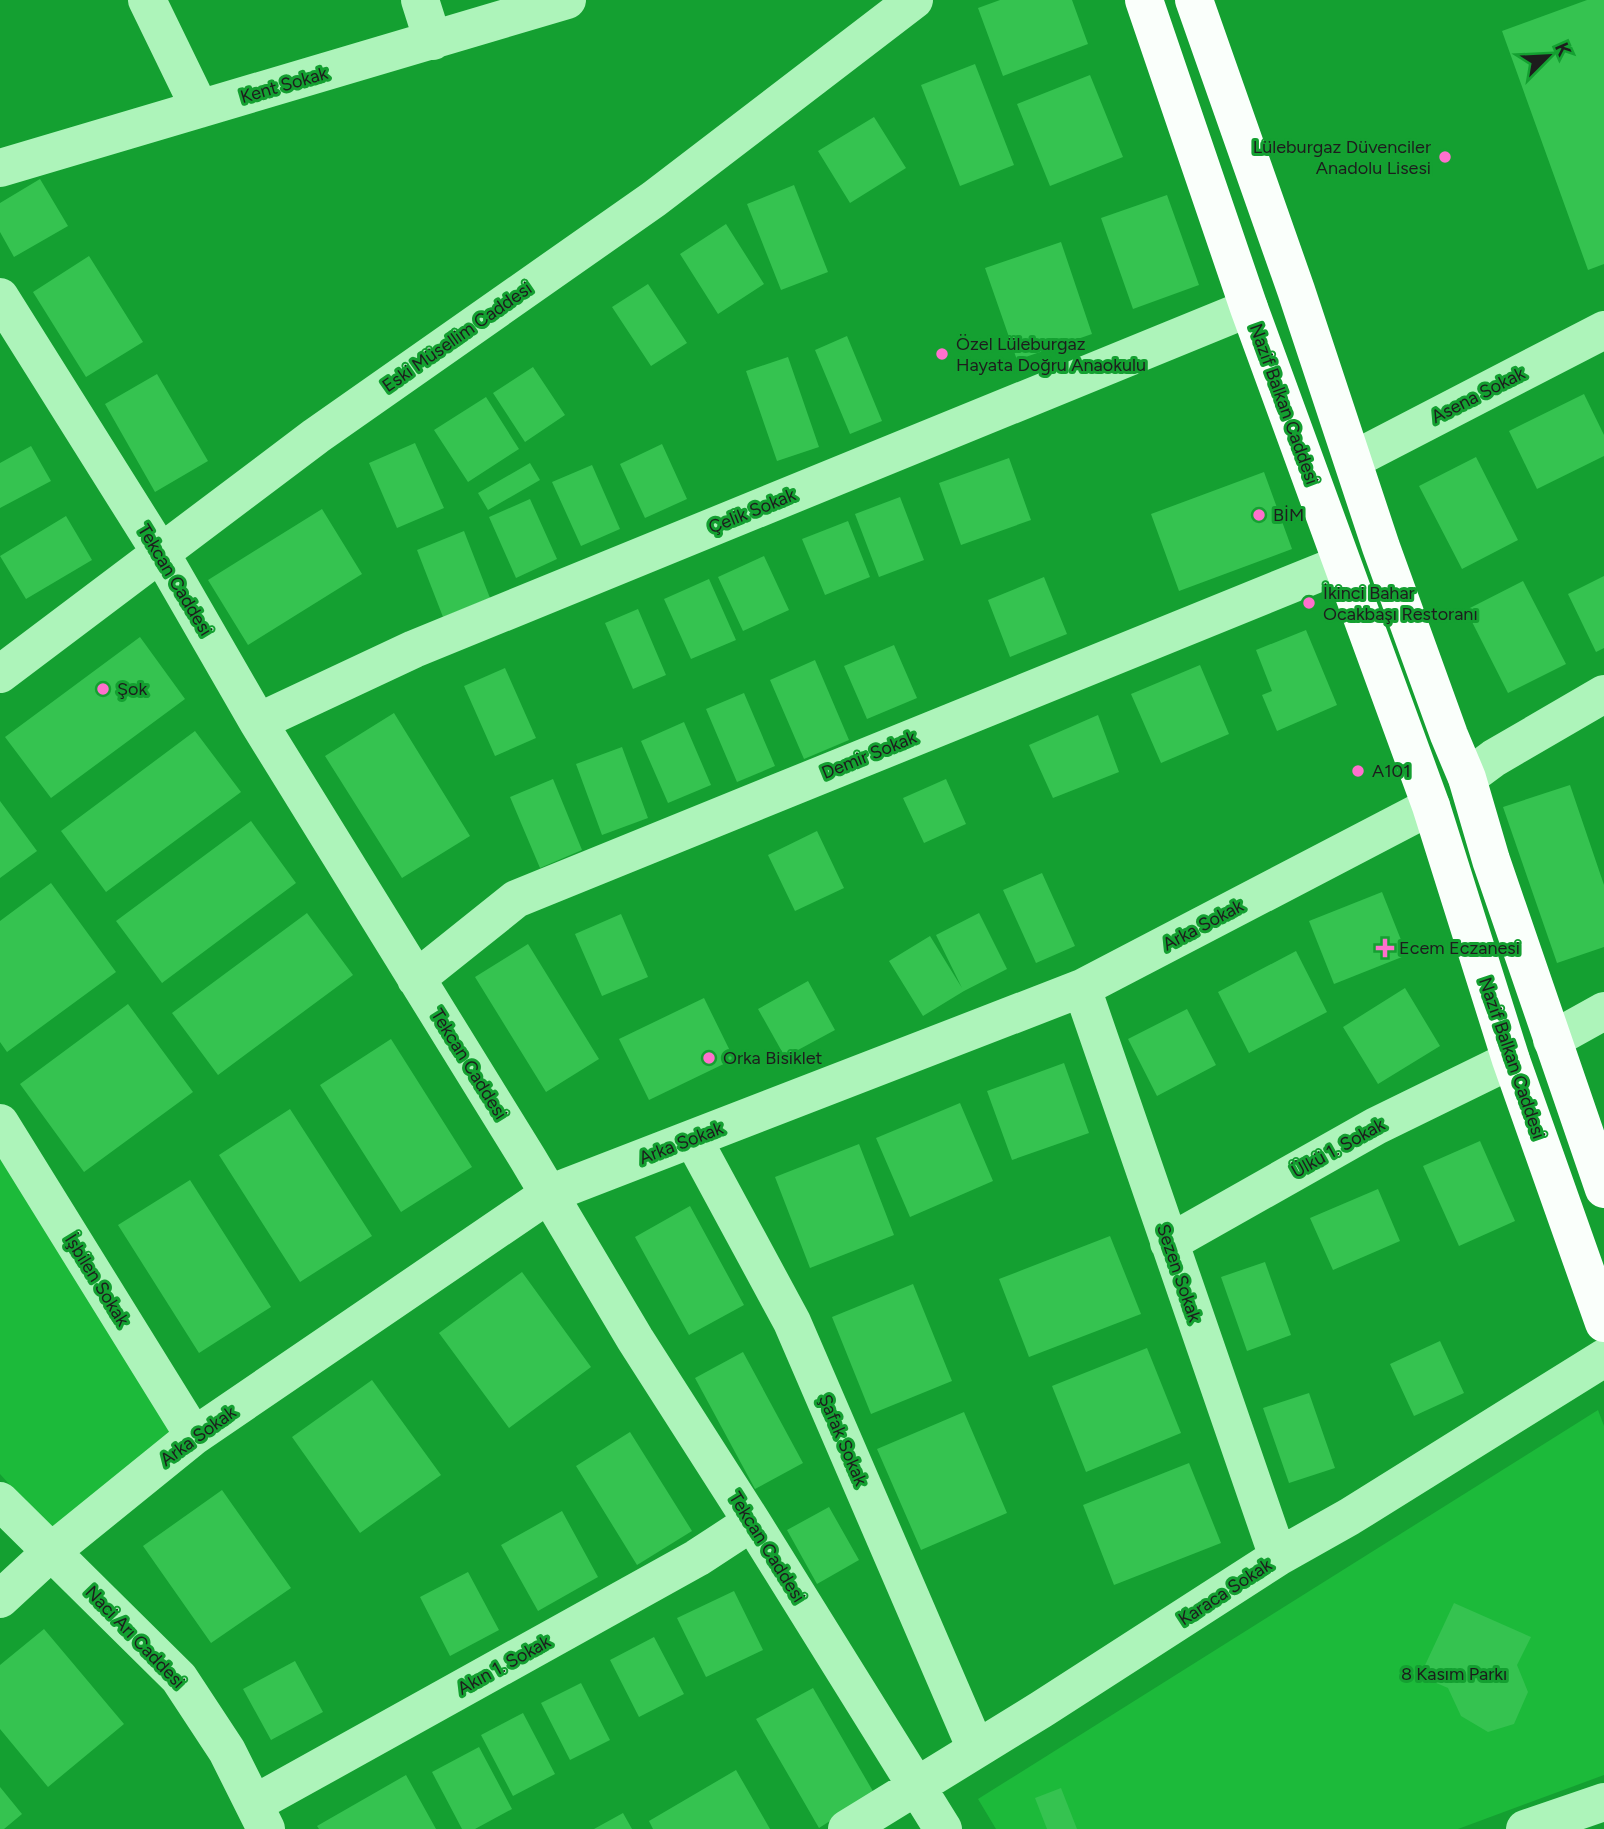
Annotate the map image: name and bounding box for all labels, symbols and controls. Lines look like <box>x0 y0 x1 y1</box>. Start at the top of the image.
north arrow <box>1513 21 1583 91</box>
text: K <box>1550 39 1576 60</box>
street label: Kent Sokak <box>238 62 330 108</box>
place label: Lüleburgaz Düvenciler Anadolu Lisesi <box>1253 136 1431 179</box>
marker: Lüleburgaz Düvenciler Anadolu Lisesi <box>1437 149 1453 165</box>
street label: Eski Müsellim Caddesi <box>378 277 536 397</box>
street label: Nazif Balkan Caddesi <box>1245 321 1323 487</box>
place label: Özel Lüleburgaz Hayata Doğru Anaokulu <box>956 333 1146 376</box>
marker: Özel Lüleburgaz Hayata Doğru Anaokulu <box>934 346 950 362</box>
street label: Asena Sokak <box>1428 362 1529 428</box>
street label: Çelik Sokak <box>705 483 799 538</box>
place label: BİM <box>1273 504 1304 526</box>
marker: BİM <box>1251 507 1267 523</box>
street label: Tekcan Caddesi <box>133 520 217 640</box>
place label: İkinci Bahar Ocakbaşı Restoranı <box>1323 582 1478 625</box>
marker: İkinci Bahar Ocakbaşı Restoranı <box>1301 595 1317 611</box>
place label: Şok <box>117 678 147 700</box>
marker: Şok <box>95 681 111 697</box>
street label: Demir Sokak <box>818 726 920 784</box>
place label: A101 <box>1372 760 1411 782</box>
marker: A101 <box>1350 763 1366 779</box>
street label: Arka Sokak <box>1159 894 1247 955</box>
place label: Ecem Eczanesi <box>1399 937 1520 959</box>
marker: Ecem Eczanesi <box>1377 940 1393 956</box>
street label: Nazif Balkan Caddesi <box>1474 974 1550 1142</box>
street label: Tekcan Caddesi <box>426 1005 512 1123</box>
place label: Orka Bisiklet <box>723 1047 822 1069</box>
marker: Orka Bisiklet <box>701 1050 717 1066</box>
street label: Ülkü 1. Sokak <box>1287 1113 1389 1183</box>
street label: Arka Sokak <box>636 1117 726 1169</box>
street label: Sezen Sokak <box>1152 1221 1206 1325</box>
street label: İşbilen Sokak <box>60 1230 134 1330</box>
street label: Şafak Sokak <box>814 1391 872 1489</box>
street label: Arka Sokak <box>156 1401 240 1471</box>
street label: Tekcan Caddesi <box>724 1488 810 1606</box>
street label: Karaca Sokak <box>1174 1554 1276 1630</box>
street label: Naci Arı Caddesi <box>81 1581 189 1693</box>
street label: Akın 1. Sokak <box>454 1630 555 1700</box>
park label: 8 Kasım Parkı <box>1401 1663 1507 1685</box>

